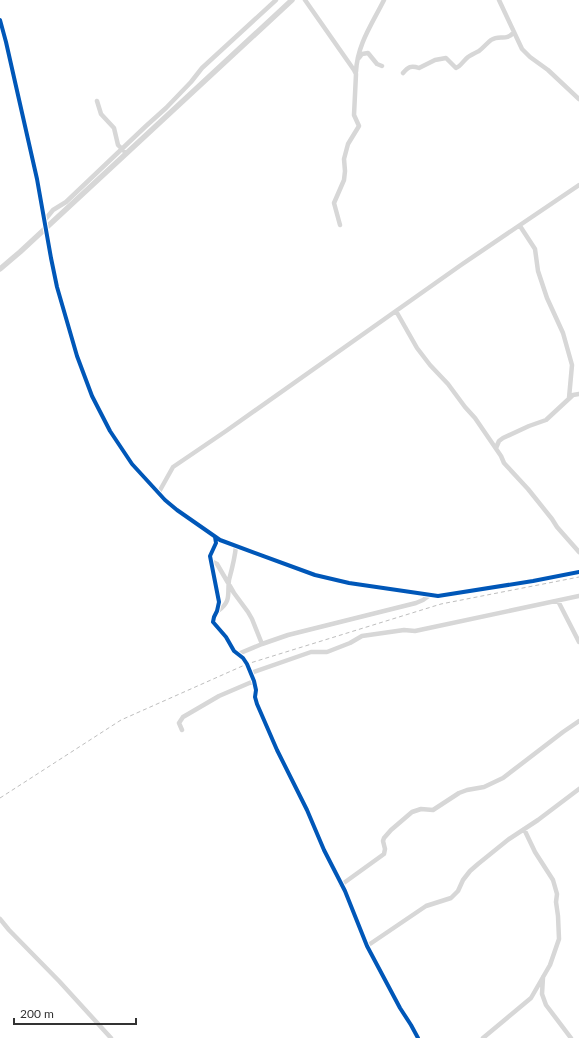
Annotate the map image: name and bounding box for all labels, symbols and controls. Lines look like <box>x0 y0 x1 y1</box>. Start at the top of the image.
scale bar <box>14 1000 136 1026</box>
text: 200 m <box>20 1006 54 1021</box>

